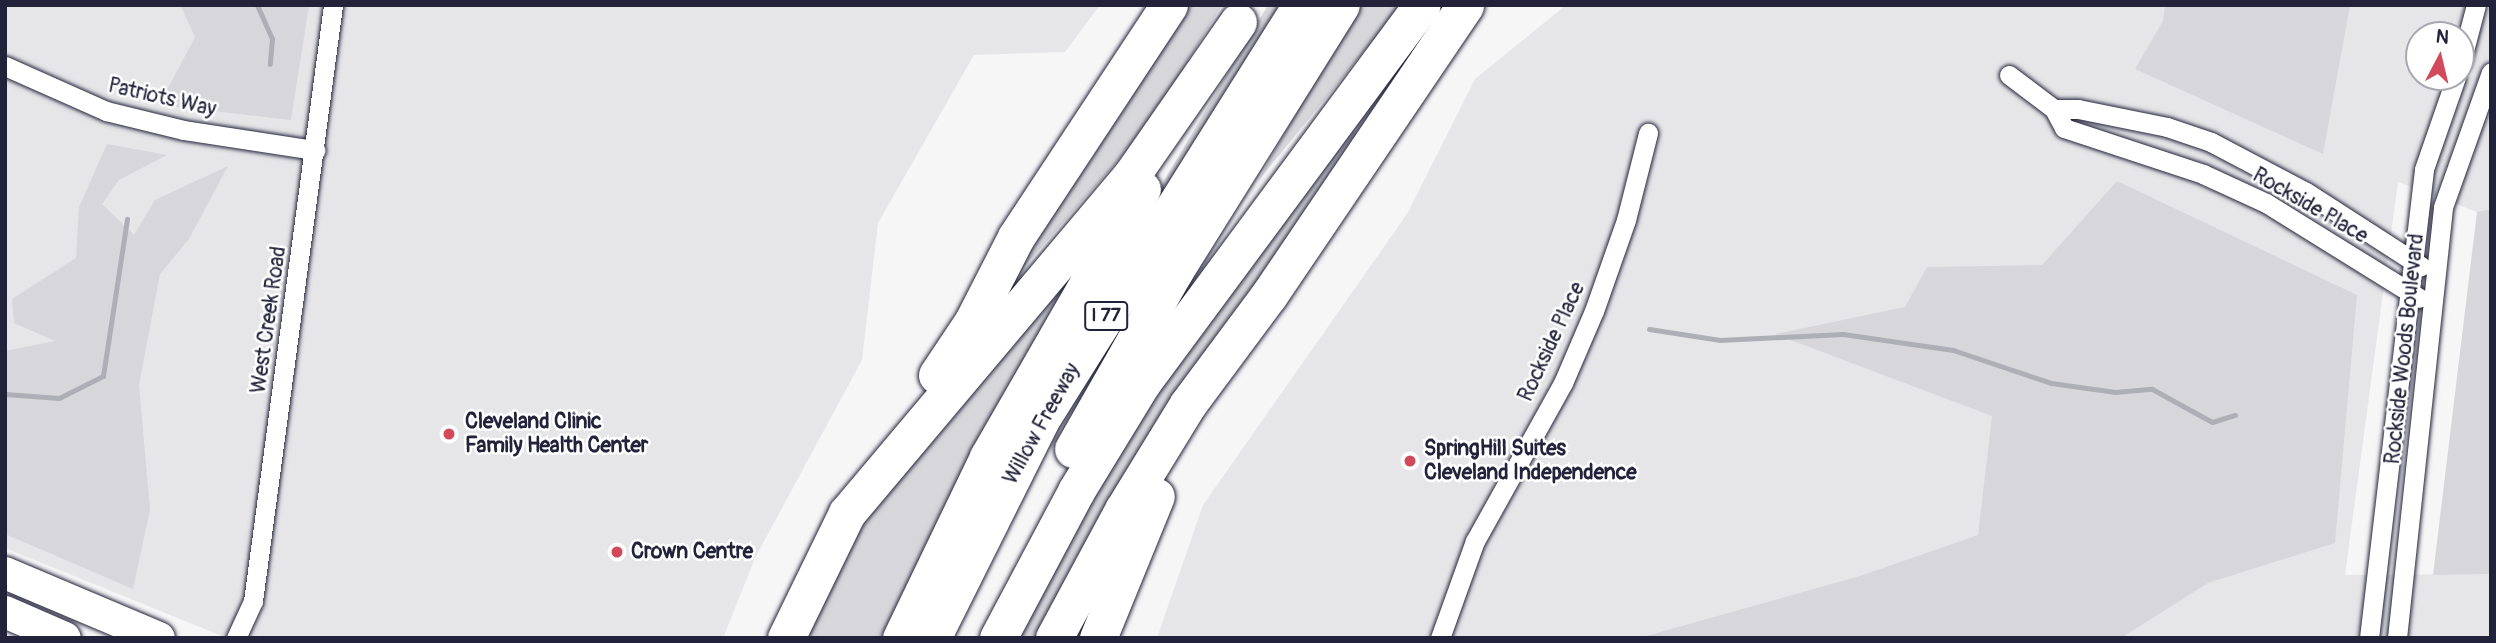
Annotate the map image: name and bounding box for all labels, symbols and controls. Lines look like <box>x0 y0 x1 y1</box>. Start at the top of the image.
north arrow <box>2405 21 2475 91</box>
text: N <box>2434 24 2450 50</box>
street label: Patriots Way <box>106 73 218 123</box>
street label: Rockside Place <box>2248 163 2372 249</box>
street label: Rockside Woods Boulevard <box>2380 232 2430 466</box>
street label: West Creek Road <box>246 245 292 395</box>
street label: Rockside Place <box>1513 278 1591 406</box>
road number: I 77 <box>1083 300 1129 332</box>
street label: Willow Freeway <box>998 359 1086 489</box>
place label: Cleveland Clinic Family Health Center <box>465 409 648 459</box>
marker: Cleveland Clinic Family Health Center <box>439 424 459 444</box>
place label: SpringHill Suites Cleveland Independence <box>1424 436 1637 486</box>
marker: SpringHill Suites Cleveland Independence <box>1402 453 1418 469</box>
place label: Crown Centre <box>631 539 753 565</box>
marker: Crown Centre <box>609 544 625 560</box>

